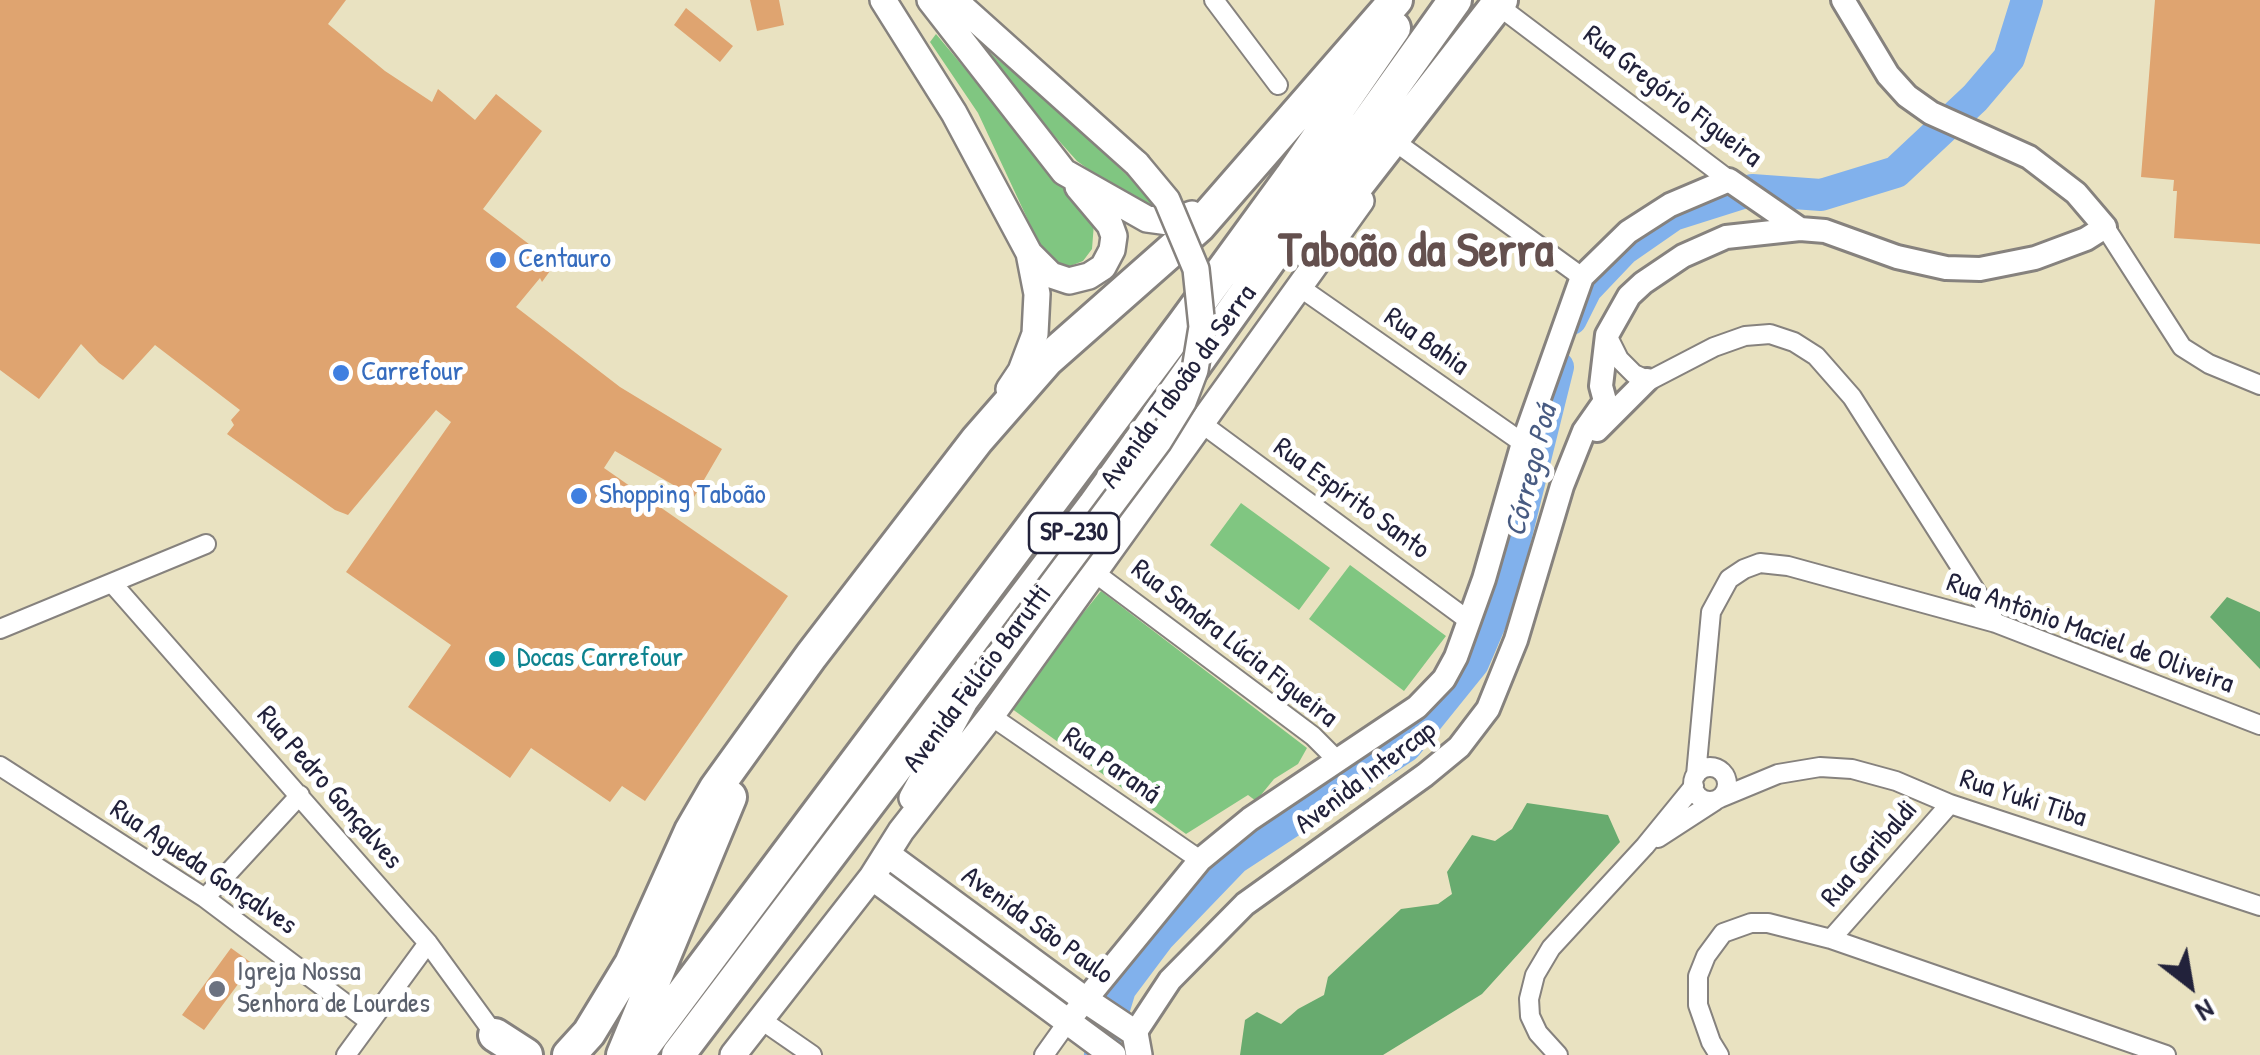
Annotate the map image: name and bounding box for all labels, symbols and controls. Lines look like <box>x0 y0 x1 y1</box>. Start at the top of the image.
street label: Rua Gregório Figueira <box>1576 19 1768 175</box>
district label: Taboão da Serra <box>1278 224 1554 282</box>
place label: Centauro <box>518 243 611 277</box>
marker: Centauro <box>487 249 509 271</box>
street label: Avenida Taboão da Serra <box>1094 279 1264 495</box>
street label: Rua Bahia <box>1377 301 1475 383</box>
place label: Carrefour <box>361 356 463 390</box>
marker: Carrefour <box>330 362 352 384</box>
water label: Córrego Poá <box>1498 402 1566 540</box>
street label: Rua Espírito Santo <box>1266 431 1436 567</box>
place label: Shopping Taboão <box>599 479 766 513</box>
marker: Shopping Taboão <box>568 485 590 507</box>
road number: SP-230 <box>1029 513 1119 553</box>
street label: Rua Sandra Lúcia Figueira <box>1124 553 1344 735</box>
street label: Rua Antônio Maciel de Oliveira <box>1942 566 2238 702</box>
street label: Avenida Felício Barutti <box>897 579 1059 779</box>
place label: Docas Carrefour <box>517 642 683 676</box>
marker: Docas Carrefour <box>486 648 508 670</box>
street label: Rua Pedro Gonçalves <box>249 700 409 876</box>
street label: Avenida Intercap <box>1289 714 1443 842</box>
street label: Rua Paraná <box>1056 720 1166 812</box>
street label: Rua Yuki Tiba <box>1955 763 2091 835</box>
street label: Rua Agueda Gonçalves <box>103 793 303 943</box>
street label: Rua Garibaldi <box>1815 794 1925 914</box>
street label: Avenida São Paulo <box>955 860 1119 992</box>
north arrow <box>2140 935 2240 1035</box>
place label: Igreja Nossa Senhora de Lourdes <box>237 956 430 1022</box>
marker: Igreja Nossa Senhora de Lourdes <box>206 978 228 1000</box>
text: N <box>2189 991 2222 1031</box>

